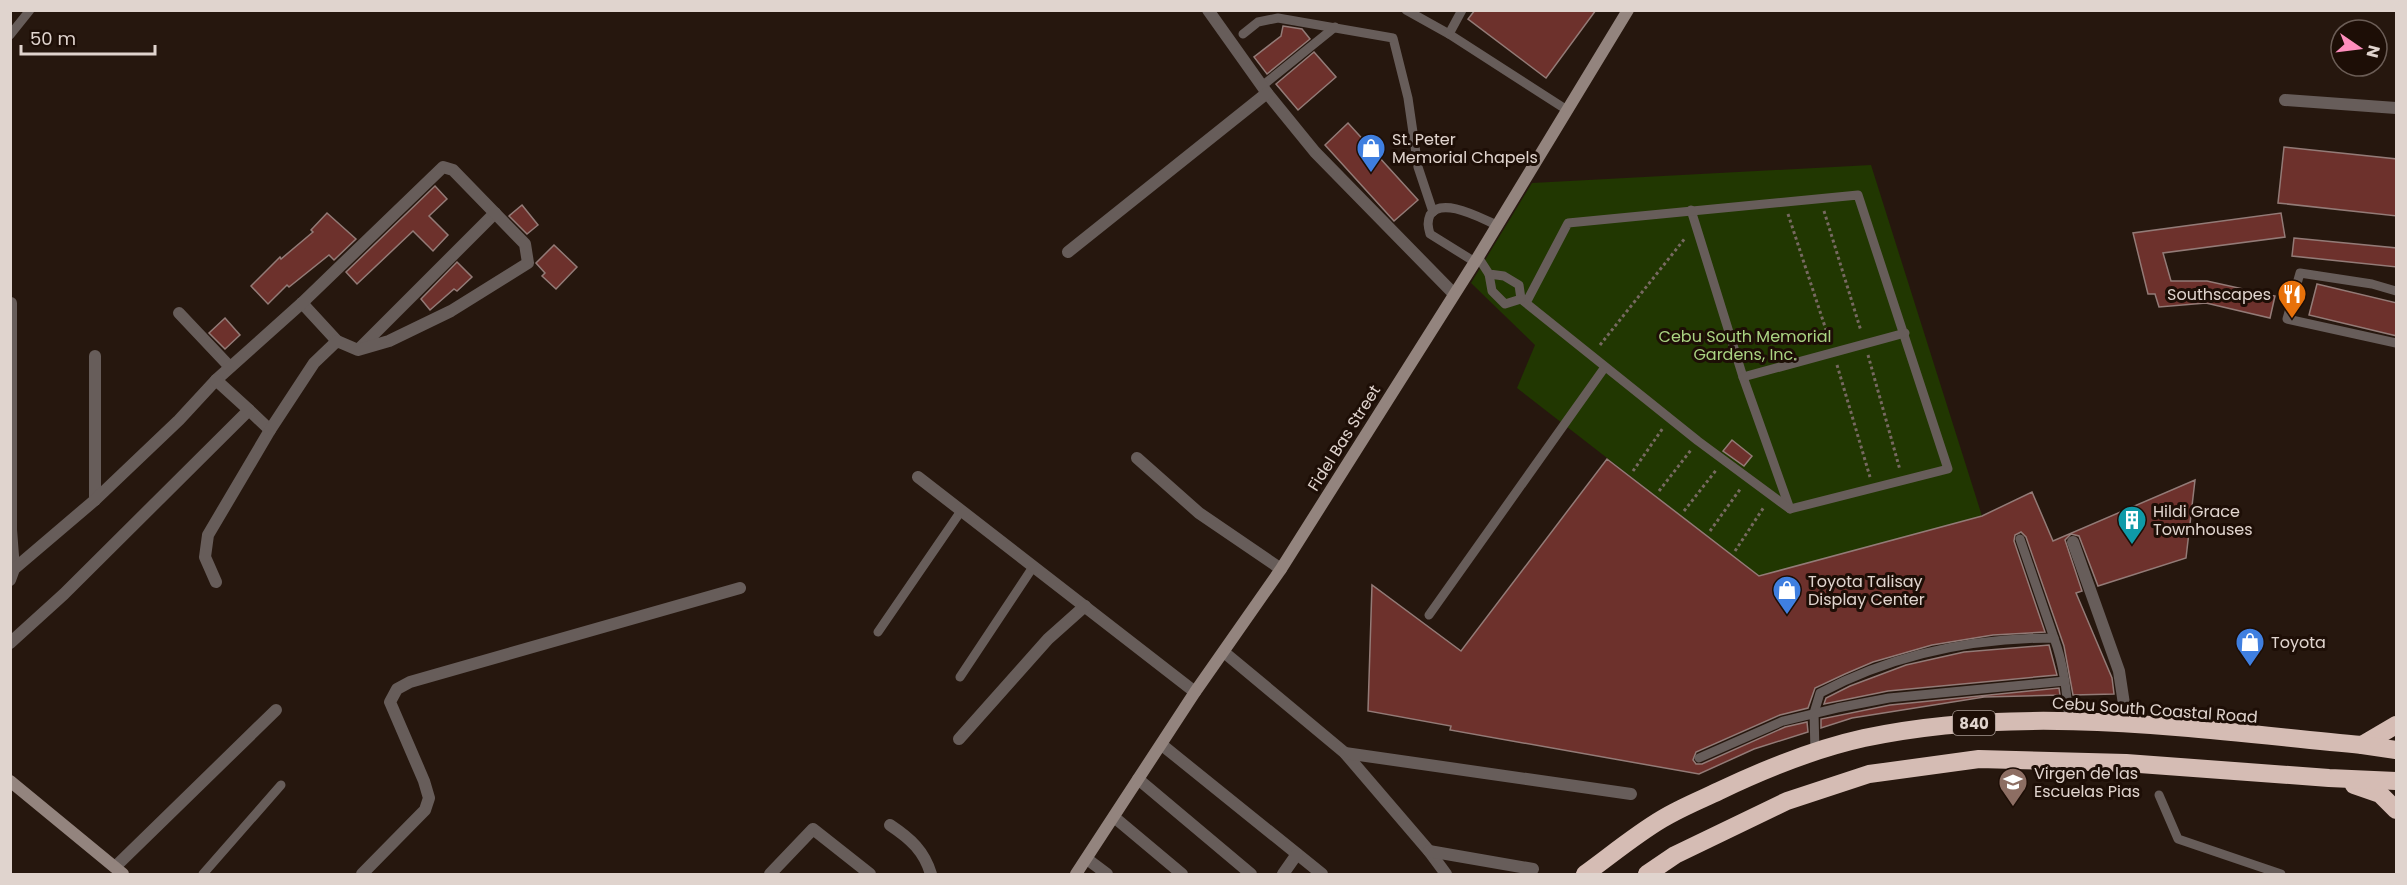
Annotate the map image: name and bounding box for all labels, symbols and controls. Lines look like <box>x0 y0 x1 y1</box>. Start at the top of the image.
scale bar <box>21 18 154 56</box>
north arrow <box>2329 18 2389 78</box>
text: 50 m <box>30 26 76 51</box>
text: N <box>2360 43 2386 60</box>
place label: St. Peter Memorial Chapels <box>1392 128 1538 169</box>
shop icon: St. Peter Memorial Chapels <box>1355 132 1387 174</box>
restaurant icon: Southscapes <box>2276 278 2308 320</box>
place label: Southscapes <box>2167 283 2271 306</box>
park label: Cebu South Memorial Gardens, Inc. <box>1659 325 1831 366</box>
street label: Fidel Bas Street <box>1302 380 1386 495</box>
place label: Hildi Grace Townhouses <box>2153 500 2253 541</box>
building icon: Hildi Grace Townhouses <box>2116 504 2148 546</box>
place label: Toyota Talisay Display Center <box>1808 570 1925 611</box>
shop icon: Toyota Talisay Display Center <box>1771 574 1803 616</box>
shop icon: Toyota <box>2234 626 2266 668</box>
place label: Toyota <box>2271 631 2326 654</box>
street label: Cebu South Coastal Road <box>2051 691 2259 729</box>
road number: 840 <box>1953 711 1995 735</box>
place label: Virgen de las Escuelas Pias <box>2034 762 2140 803</box>
school or university icon: Virgen de las Escuelas Pias <box>1997 766 2029 808</box>

